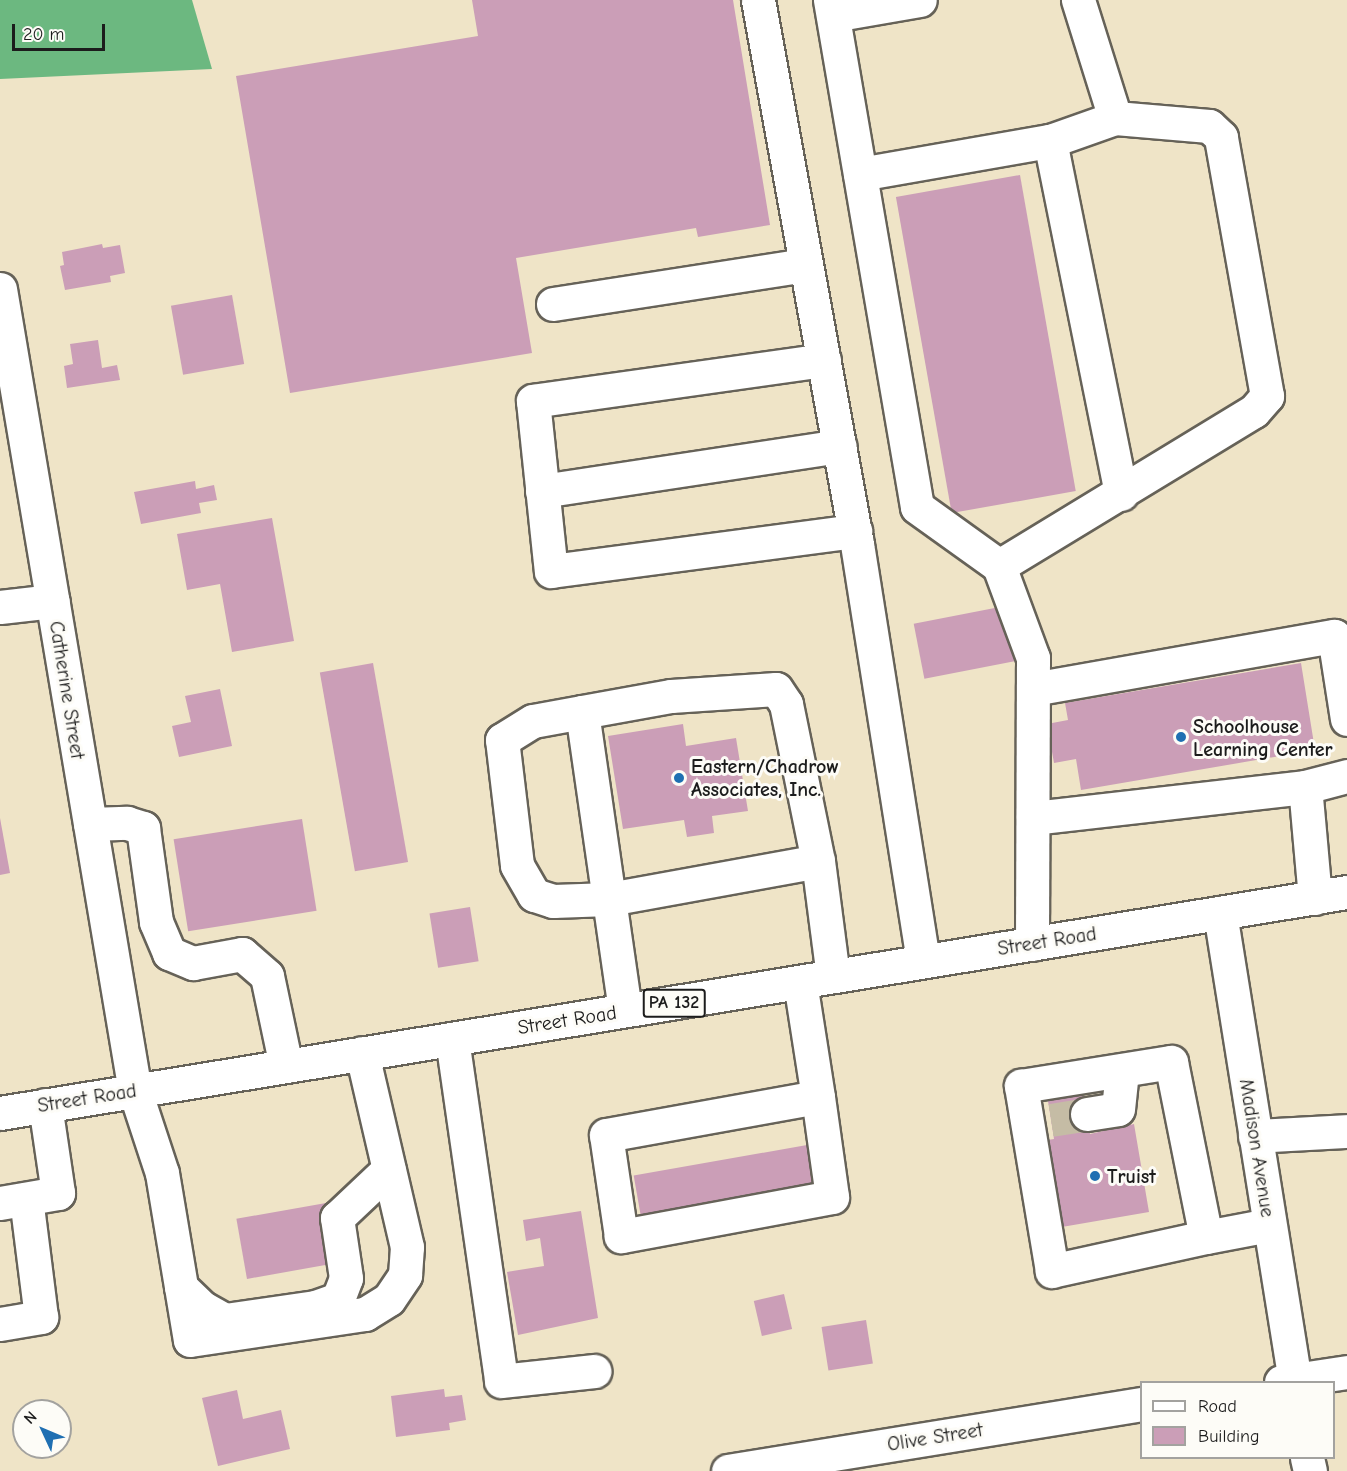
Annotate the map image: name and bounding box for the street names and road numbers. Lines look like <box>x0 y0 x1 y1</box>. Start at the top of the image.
street label: Catherine Street <box>44 619 90 761</box>
street label: Street Road <box>996 921 1098 961</box>
road number: PA 132 <box>642 988 706 1018</box>
street label: Street Road <box>516 1000 618 1040</box>
street label: Madison Avenue <box>1234 1077 1280 1219</box>
street label: Street Road <box>36 1078 138 1118</box>
street label: Olive Street <box>885 1418 985 1456</box>

